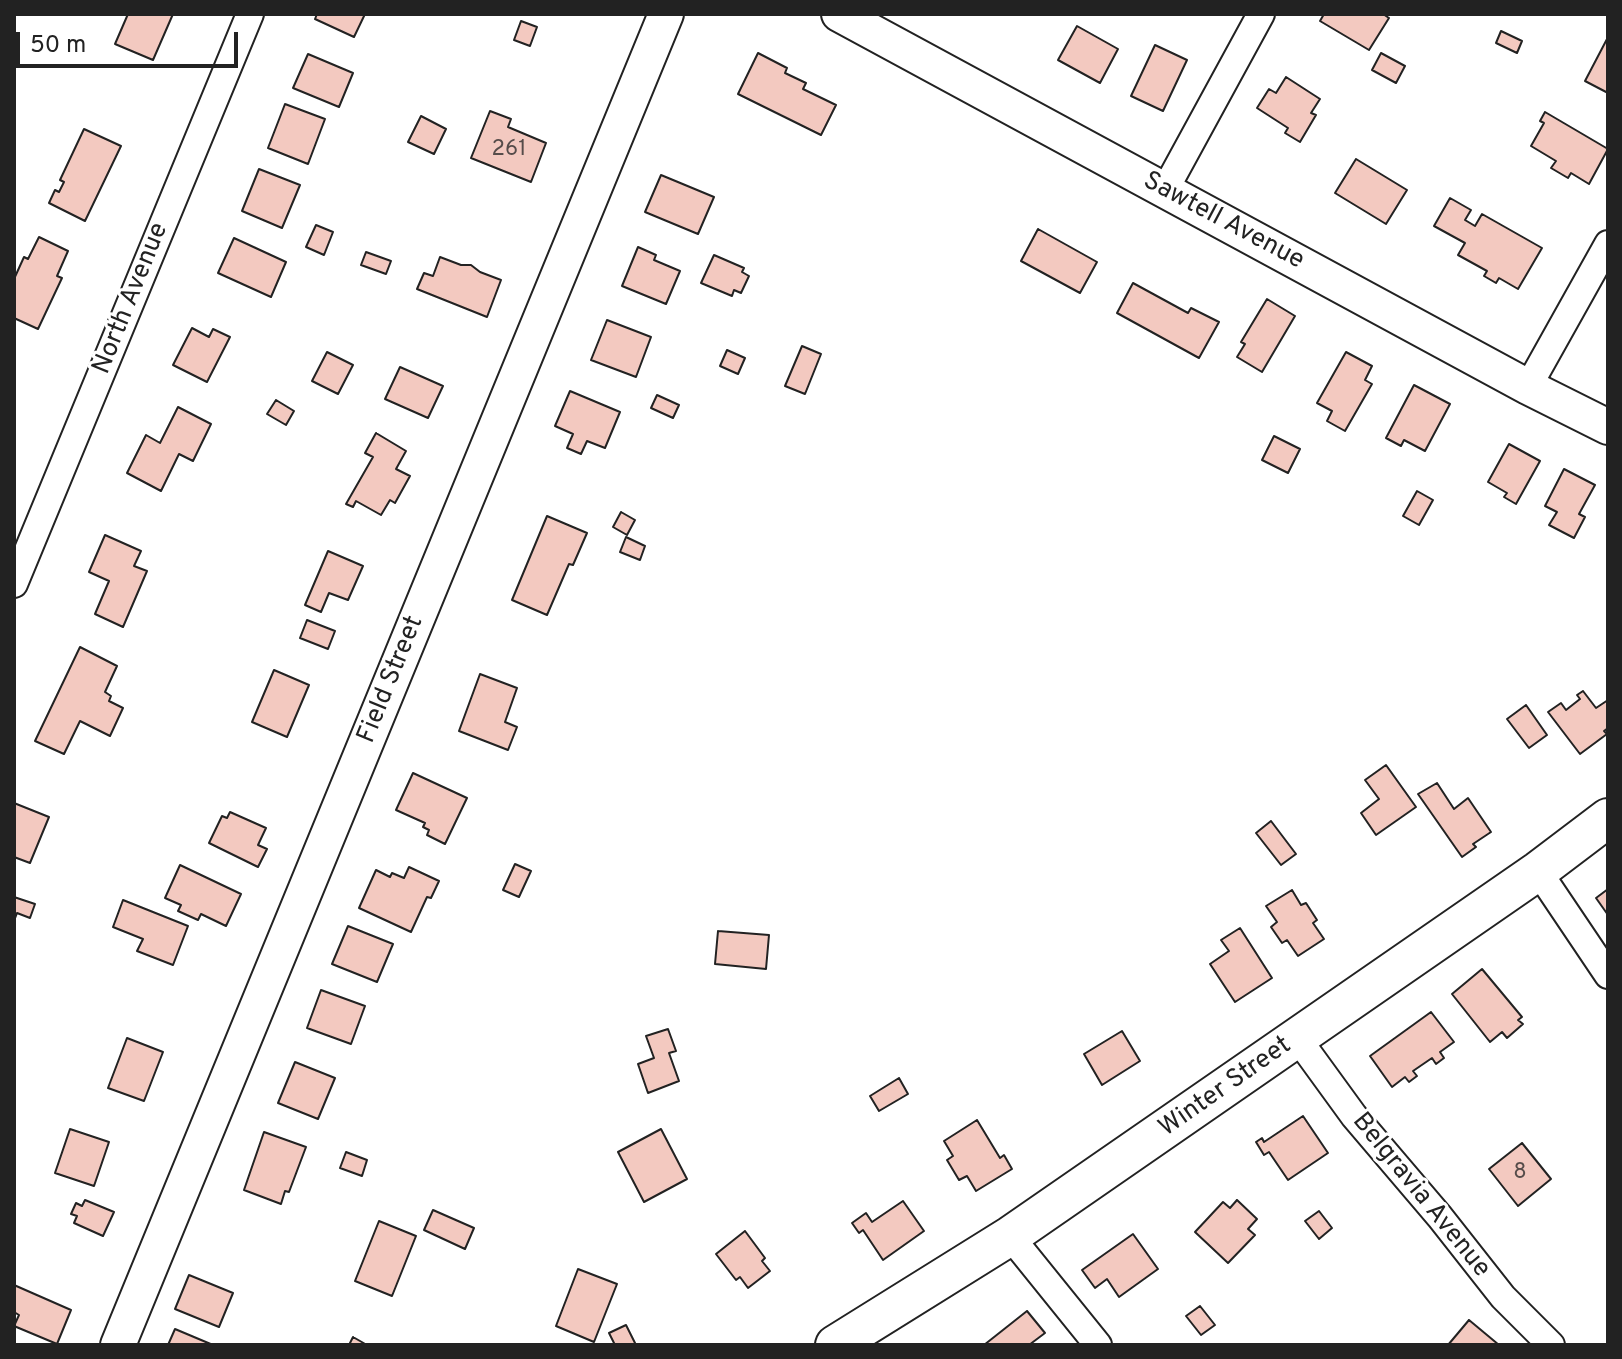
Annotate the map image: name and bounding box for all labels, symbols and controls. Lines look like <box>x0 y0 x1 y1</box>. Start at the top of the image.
scale bar <box>20 16 242 66</box>
text: 50 m <box>30 31 86 61</box>
house number: 261 <box>492 138 526 164</box>
street label: Sawtell Avenue <box>1137 166 1309 278</box>
street label: North Avenue <box>88 219 176 379</box>
street label: Field Street <box>352 612 432 748</box>
street label: Winter Street <box>1154 1031 1298 1145</box>
street label: Belgravia Avenue <box>1344 1107 1496 1285</box>
house number: 8 <box>1513 1161 1527 1187</box>

